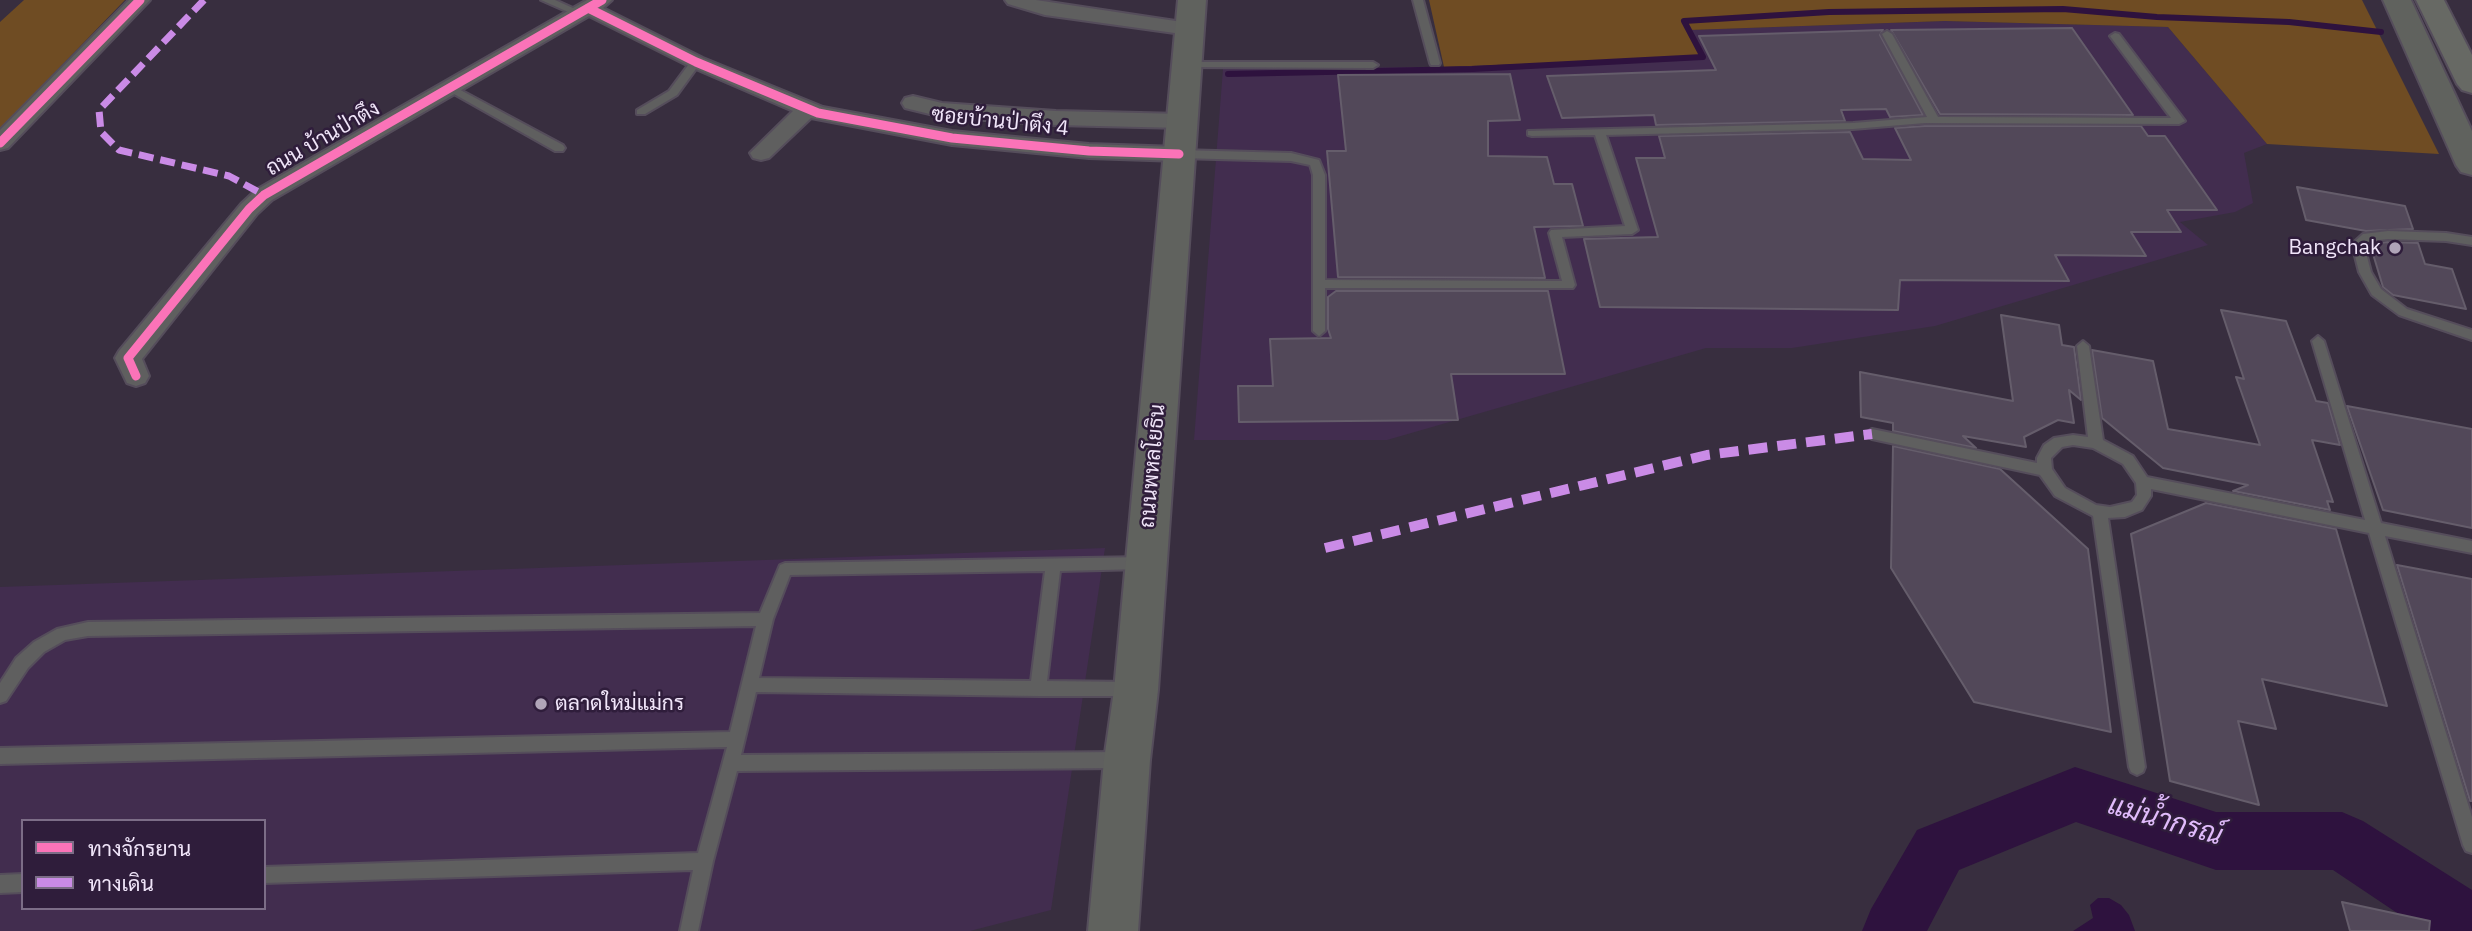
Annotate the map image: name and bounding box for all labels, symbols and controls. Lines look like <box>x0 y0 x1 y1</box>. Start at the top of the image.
street label: ถนน บ้านป่าตึง <box>262 96 384 182</box>
street label: ซอยบ้านป่าตึง 4 <box>930 102 1070 142</box>
place label: Bangchak <box>2288 235 2381 261</box>
marker: Bangchak <box>2387 240 2403 256</box>
street label: ถนนพหลโยธิน <box>1135 403 1171 529</box>
place label: ตลาดใหม่แม่กร <box>555 691 684 717</box>
marker: ตลาดใหม่แม่กร <box>533 696 549 712</box>
water label: แม่น้ำกรณ์ <box>2104 789 2226 853</box>
legend <box>21 819 266 910</box>
text: ทางจักรยาน <box>88 834 191 862</box>
text: ทางเดิน <box>88 869 154 897</box>

